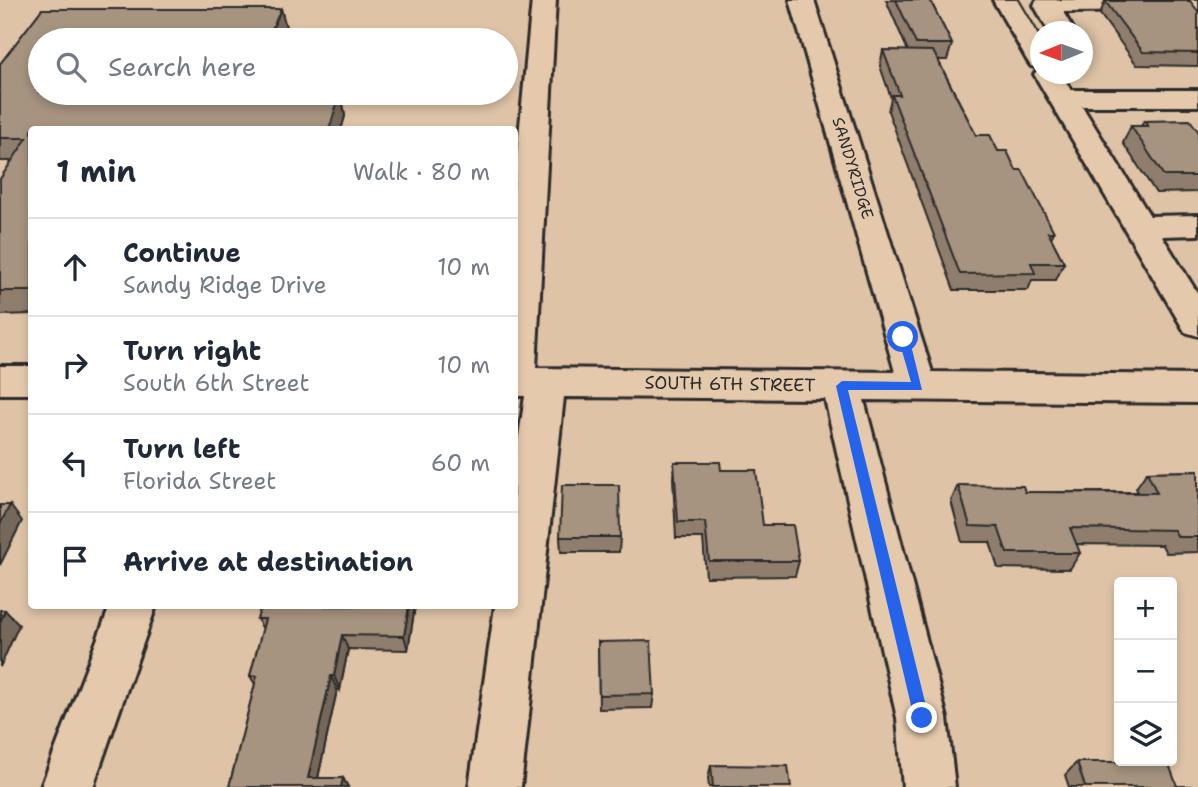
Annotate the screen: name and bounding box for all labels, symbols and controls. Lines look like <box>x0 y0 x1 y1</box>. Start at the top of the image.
north arrow <box>1030 21 1093 84</box>
search box <box>28 28 518 105</box>
icon: search <box>52 48 90 86</box>
text: Search here <box>108 49 257 84</box>
street label: SANDYRIDGE <box>828 115 878 221</box>
text: 1 min <box>56 151 136 192</box>
text: Walk · 80 m <box>353 157 490 187</box>
text: Continue <box>123 235 241 270</box>
icon: ahead <box>56 248 94 286</box>
text: 10 m <box>437 252 490 282</box>
text: Sandy Ridge Drive <box>123 270 327 300</box>
route start <box>887 321 918 352</box>
text: Turn right <box>123 333 261 368</box>
icon: right <box>56 346 94 384</box>
text: 10 m <box>437 350 490 380</box>
text: South 6th Street <box>123 368 310 398</box>
street label: SOUTH 6TH STREET <box>644 371 816 397</box>
text: Turn left <box>123 431 240 466</box>
icon: left <box>56 444 94 482</box>
text: 60 m <box>431 448 490 478</box>
text: Florida Street <box>123 466 276 496</box>
icon: arrive <box>56 542 94 580</box>
text: Arrive at destination <box>123 544 413 579</box>
map controls <box>1114 577 1177 766</box>
button: + <box>1114 577 1177 640</box>
button: − <box>1114 640 1177 703</box>
route end <box>906 702 937 733</box>
button: layers <box>1114 703 1177 766</box>

